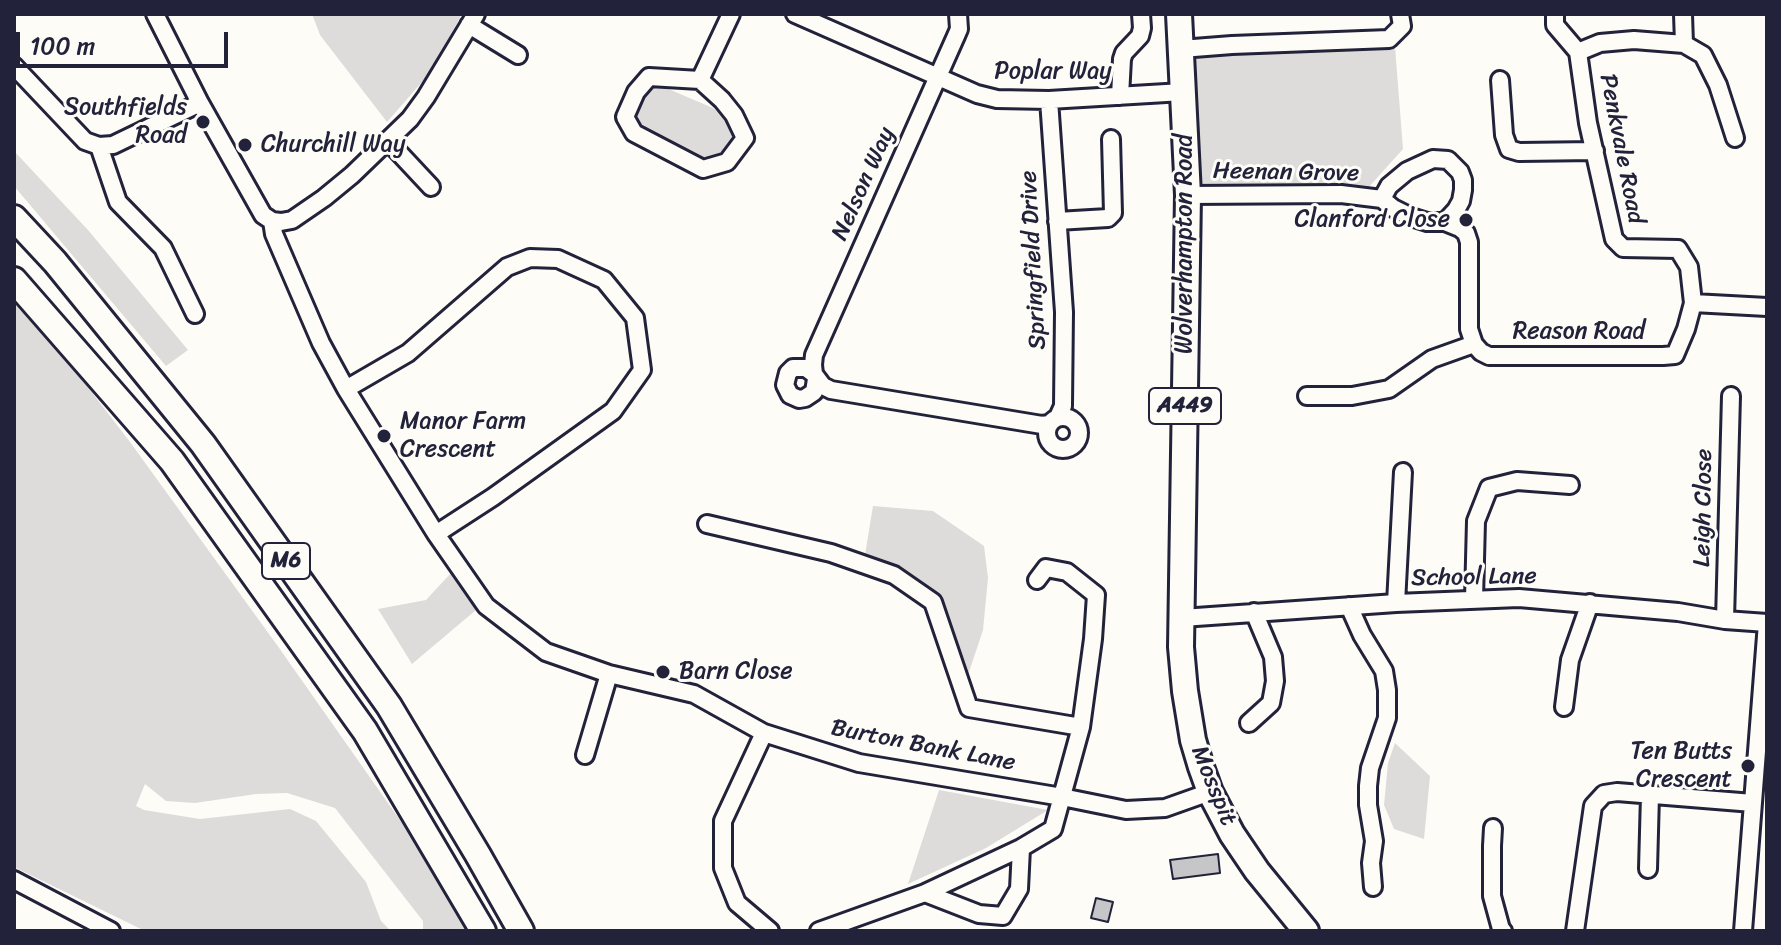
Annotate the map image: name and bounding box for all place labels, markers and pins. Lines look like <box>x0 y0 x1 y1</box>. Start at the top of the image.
place label: Southfields Road <box>64 94 187 150</box>
marker: Southfields Road <box>194 113 212 131</box>
place label: Churchill Way <box>261 131 405 159</box>
marker: Churchill Way <box>236 136 254 154</box>
place label: Clanford Close <box>1294 206 1450 234</box>
marker: Clanford Close <box>1457 211 1475 229</box>
place label: Manor Farm Crescent <box>400 408 526 464</box>
marker: Manor Farm Crescent <box>375 427 393 445</box>
place label: Barn Close <box>679 658 793 686</box>
marker: Barn Close <box>654 663 672 681</box>
place label: Ten Butts Crescent <box>1630 738 1732 794</box>
marker: Ten Butts Crescent <box>1739 757 1757 775</box>

